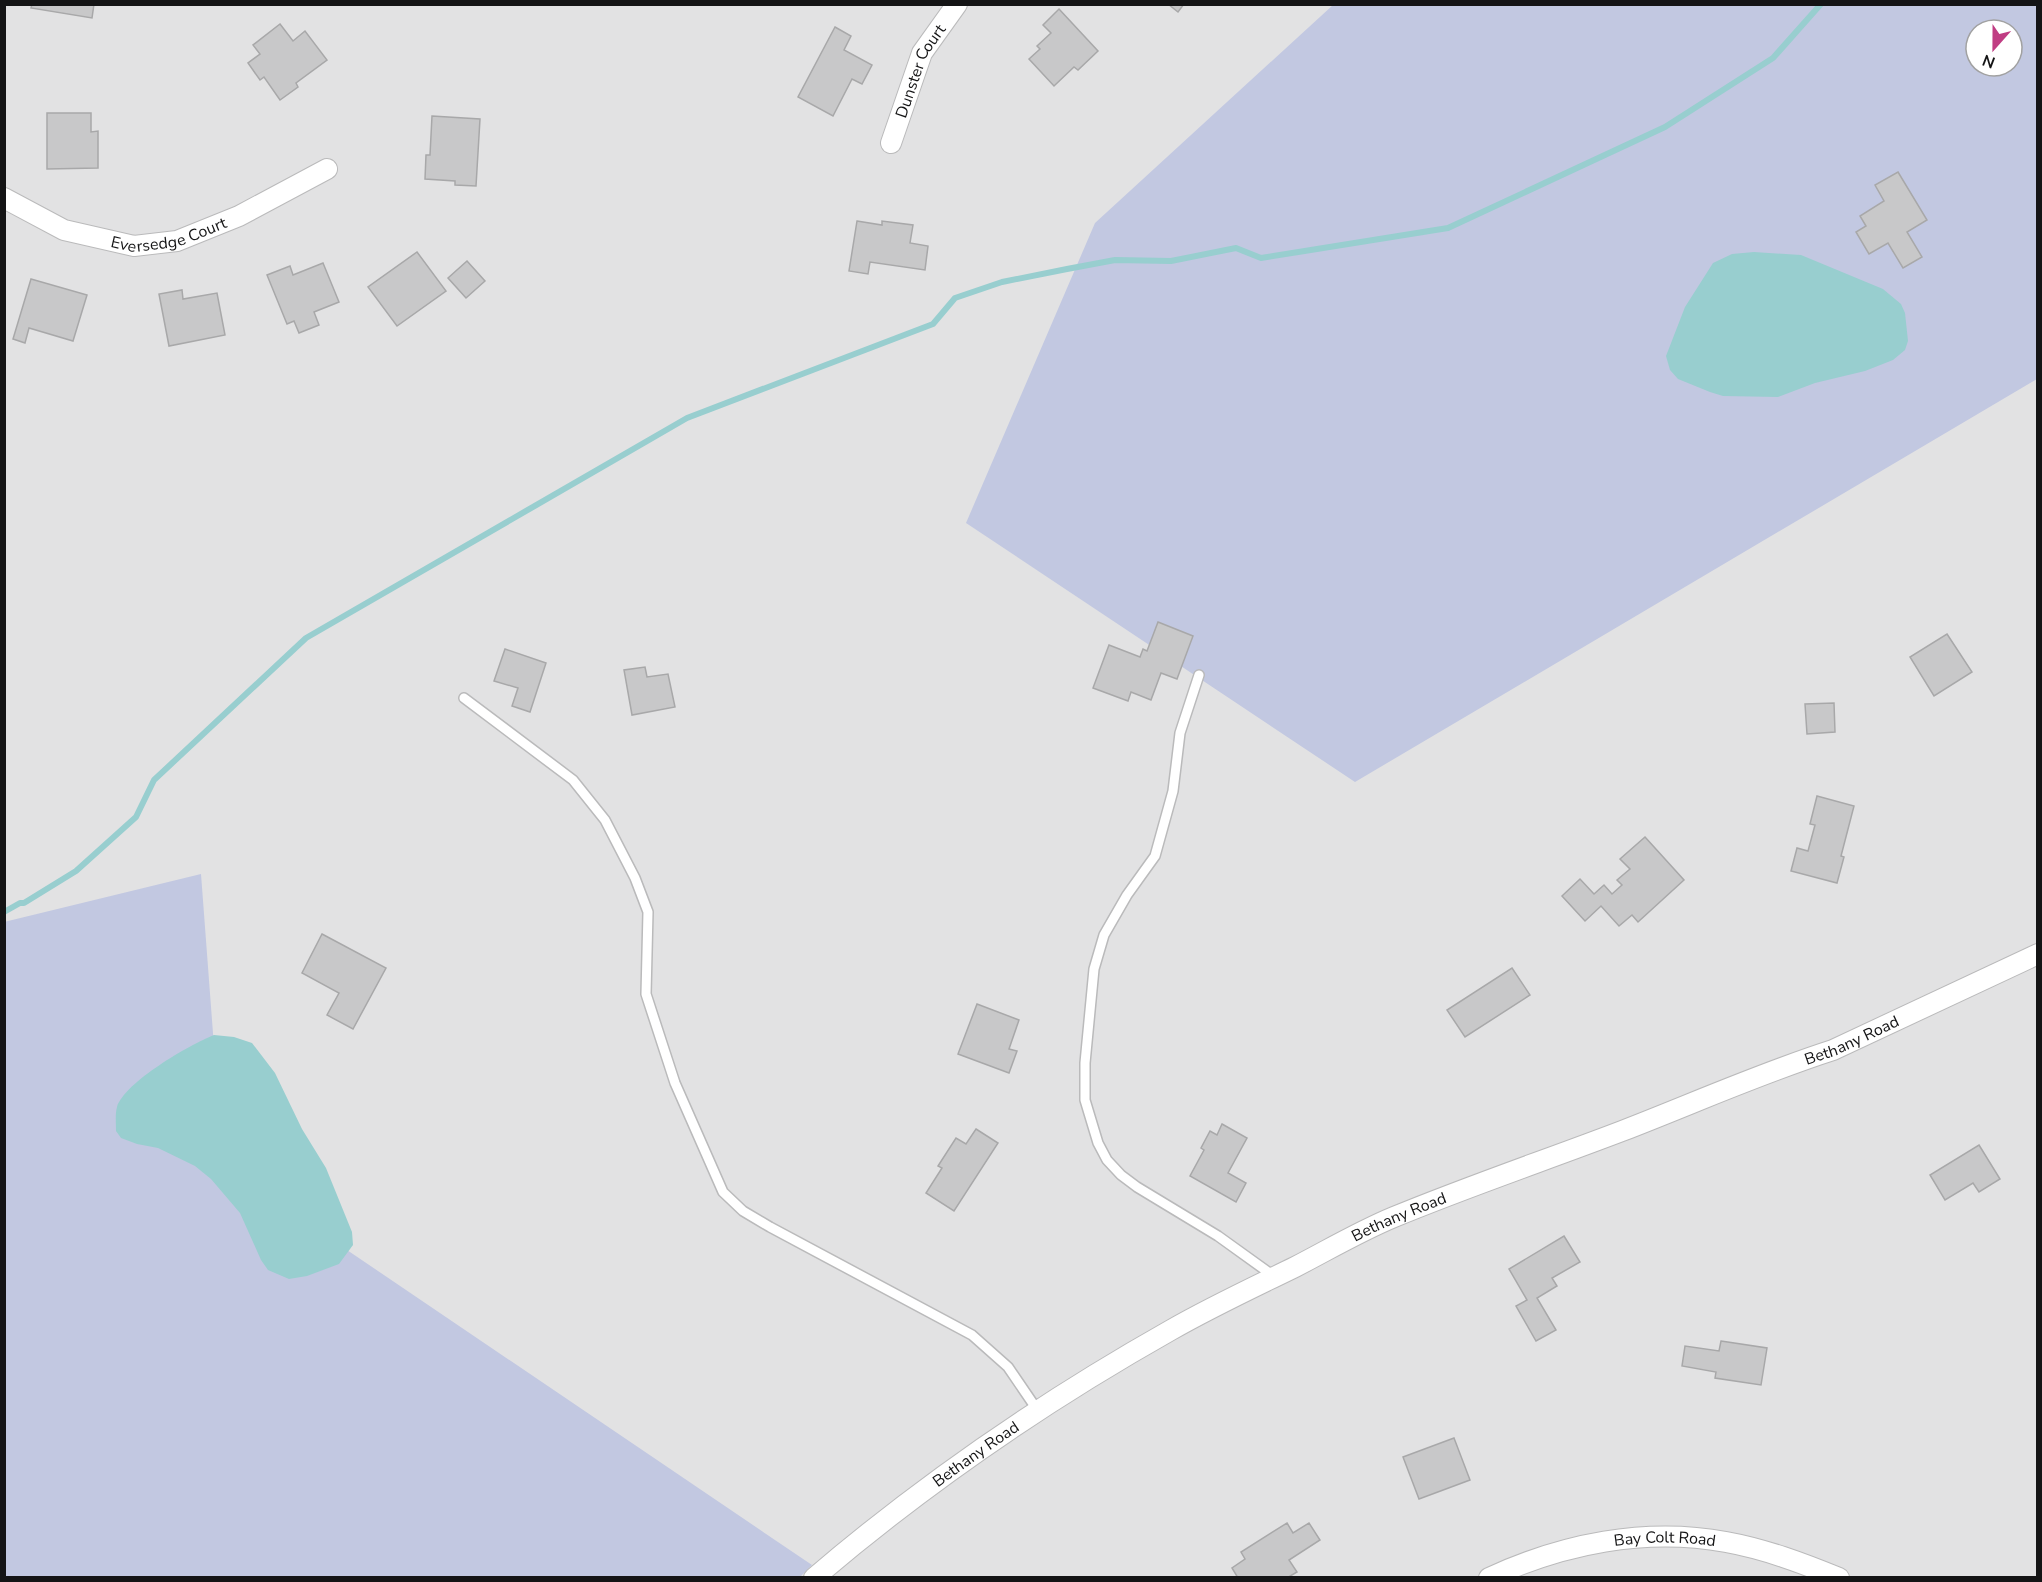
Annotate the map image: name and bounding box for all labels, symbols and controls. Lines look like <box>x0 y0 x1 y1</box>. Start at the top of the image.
north arrow <box>1964 18 2024 78</box>
street label: Dunster Court <box>890 20 951 121</box>
text: N <box>1979 49 1999 73</box>
street label: Eversedge Court <box>109 212 230 258</box>
street label: Bethany Road <box>1802 1011 1903 1071</box>
street label: Bethany Road <box>1348 1187 1450 1247</box>
street label: Bethany Road <box>928 1416 1024 1492</box>
street label: Bay Colt Road <box>1613 1526 1717 1552</box>

